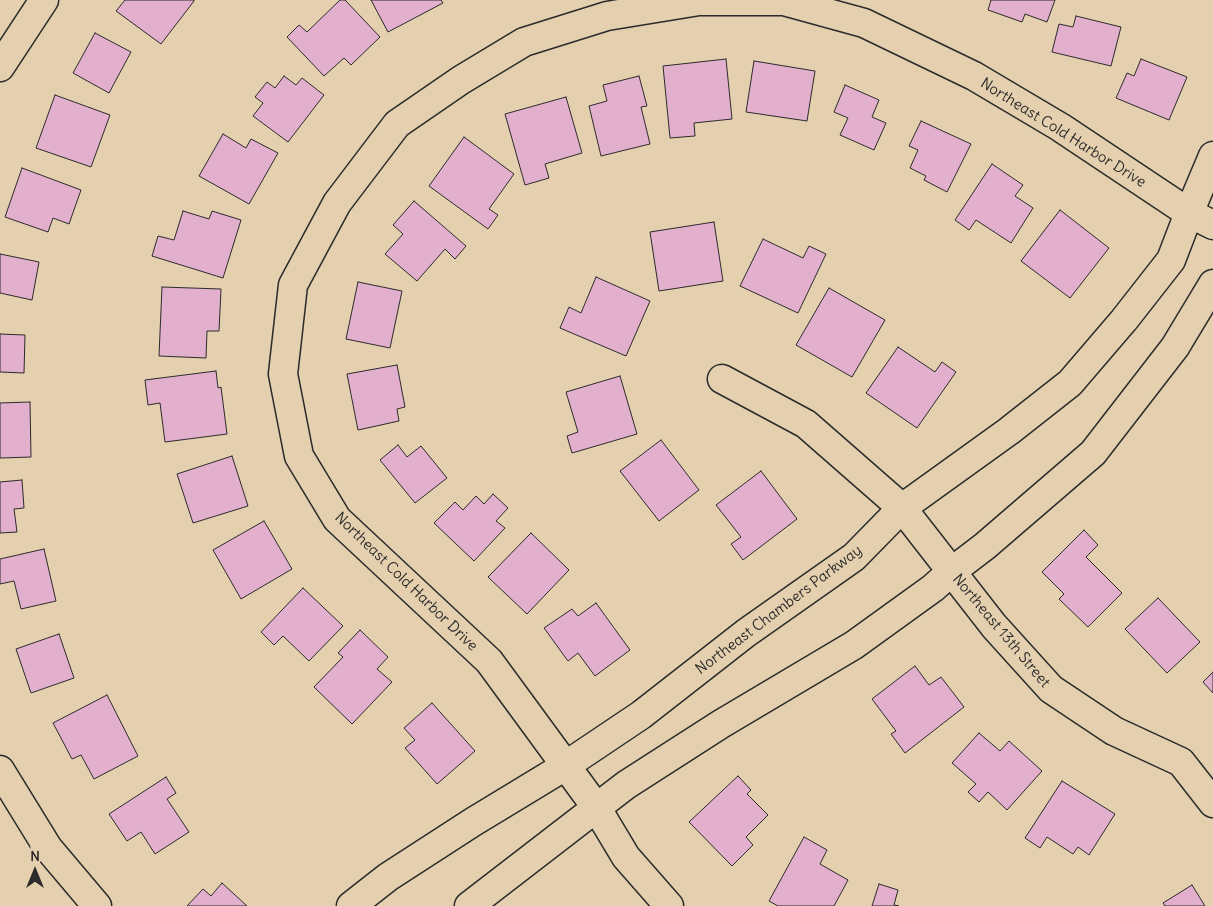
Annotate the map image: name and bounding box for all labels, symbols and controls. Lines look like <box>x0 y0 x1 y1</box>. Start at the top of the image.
street label: Northeast Cold Harbor Drive <box>977 75 1149 191</box>
street label: Northeast Cold Harbor Drive <box>331 509 481 655</box>
street label: Northeast Chambers Parkway <box>692 542 866 678</box>
street label: Northeast 13th Street <box>948 571 1054 691</box>
north arrow <box>10 846 60 896</box>
text: N <box>30 847 40 865</box>

